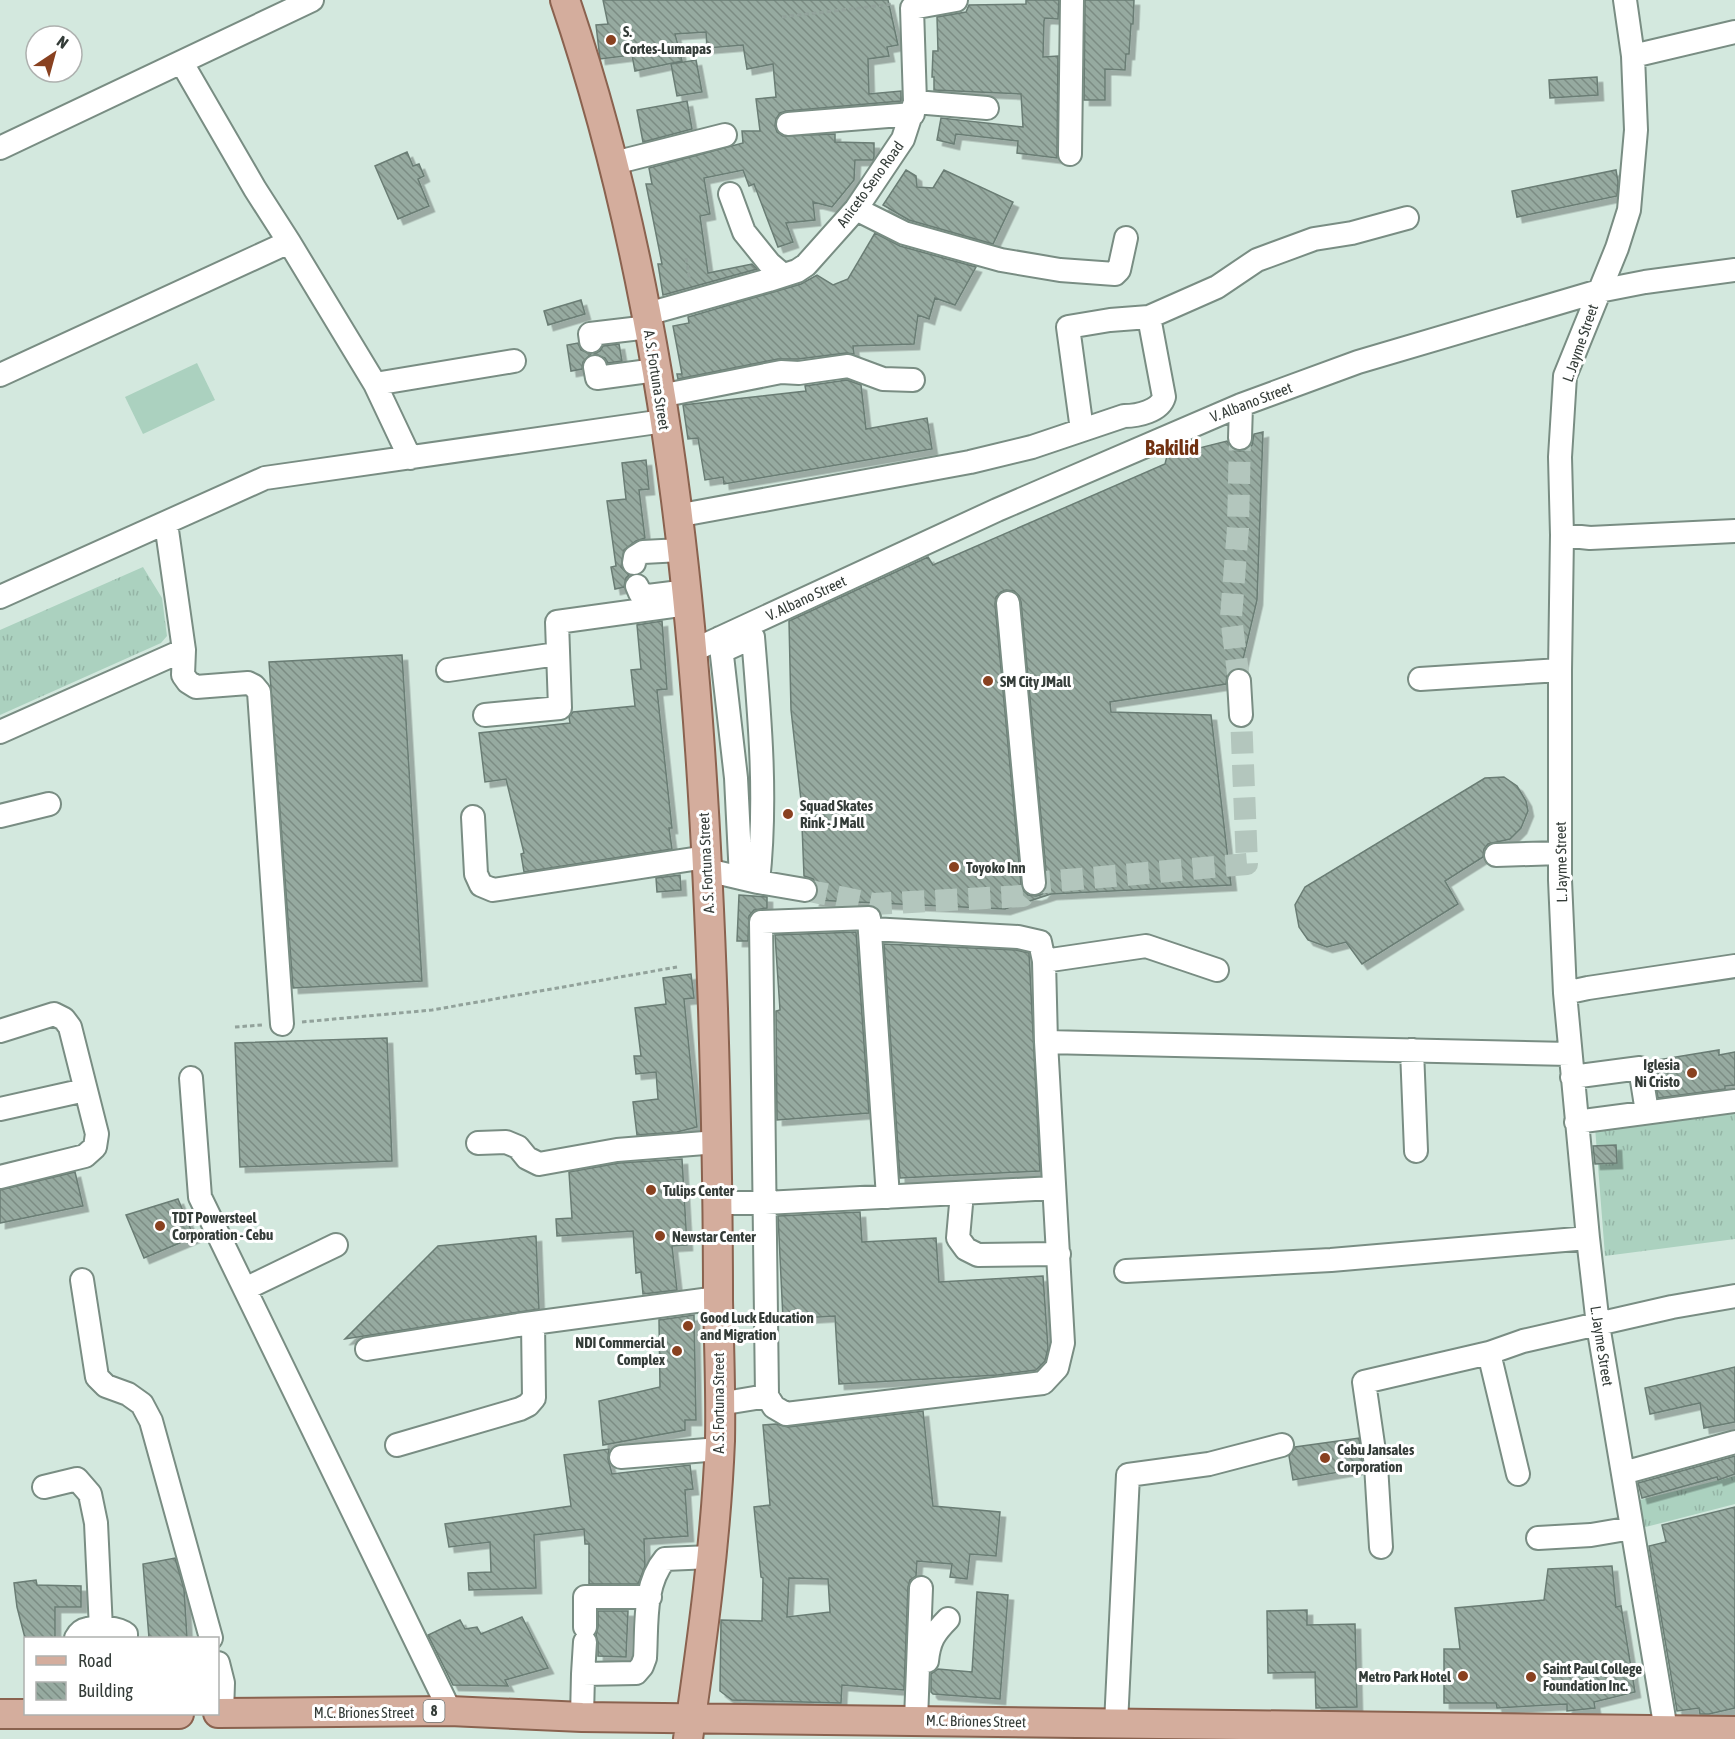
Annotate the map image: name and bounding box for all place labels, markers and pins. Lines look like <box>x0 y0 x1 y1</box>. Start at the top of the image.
place label: S. Cortes-Lumapas <box>623 23 712 57</box>
marker: S. Cortes-Lumapas <box>604 33 618 47</box>
place label: SM City JMall <box>1000 673 1072 690</box>
marker: SM City JMall <box>981 674 995 688</box>
place label: Squad Skates Rink - J Mall <box>800 797 874 831</box>
marker: Squad Skates Rink - J Mall <box>781 807 795 821</box>
place label: Toyoko Inn <box>966 859 1025 876</box>
marker: Toyoko Inn <box>947 860 961 874</box>
place label: Iglesia Ni Cristo <box>1635 1056 1680 1090</box>
marker: Iglesia Ni Cristo <box>1685 1066 1699 1080</box>
place label: Tulips Center <box>663 1182 735 1199</box>
marker: Tulips Center <box>644 1183 658 1197</box>
place label: TDT Powersteel Corporation - Cebu <box>172 1209 273 1243</box>
marker: TDT Powersteel Corporation - Cebu <box>153 1219 167 1233</box>
place label: Newstar Center <box>672 1228 756 1245</box>
marker: Newstar Center <box>653 1229 667 1243</box>
place label: Good Luck Education and Migration <box>700 1309 814 1343</box>
marker: Good Luck Education and Migration <box>681 1319 695 1333</box>
place label: NDI Commercial Complex <box>575 1334 666 1368</box>
marker: NDI Commercial Complex <box>670 1344 684 1358</box>
place label: Cebu Jansales Corporation <box>1337 1441 1415 1475</box>
marker: Cebu Jansales Corporation <box>1318 1451 1332 1465</box>
place label: Saint Paul College Foundation Inc. <box>1543 1660 1642 1694</box>
place label: Metro Park Hotel <box>1358 1668 1452 1685</box>
marker: Metro Park Hotel <box>1456 1669 1470 1683</box>
marker: Saint Paul College Foundation Inc. <box>1524 1670 1538 1684</box>

